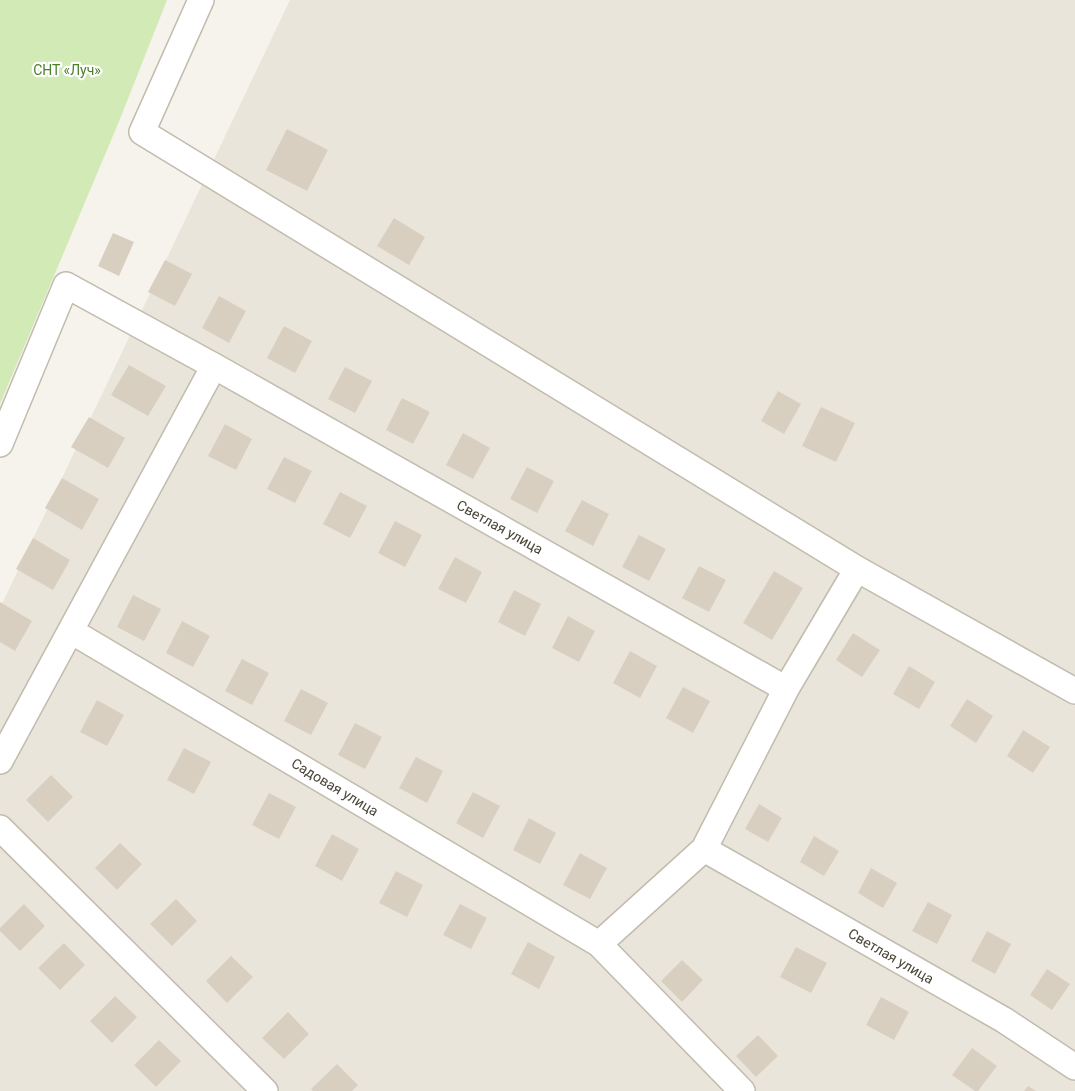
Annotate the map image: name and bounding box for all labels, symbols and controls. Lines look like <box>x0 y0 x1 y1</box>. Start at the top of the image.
park label: СНТ «Луч» <box>33 62 101 78</box>
street label: Светлая улица <box>454 497 546 557</box>
street label: Садовая улица <box>289 755 381 819</box>
street label: Светлая улица <box>845 925 937 987</box>

